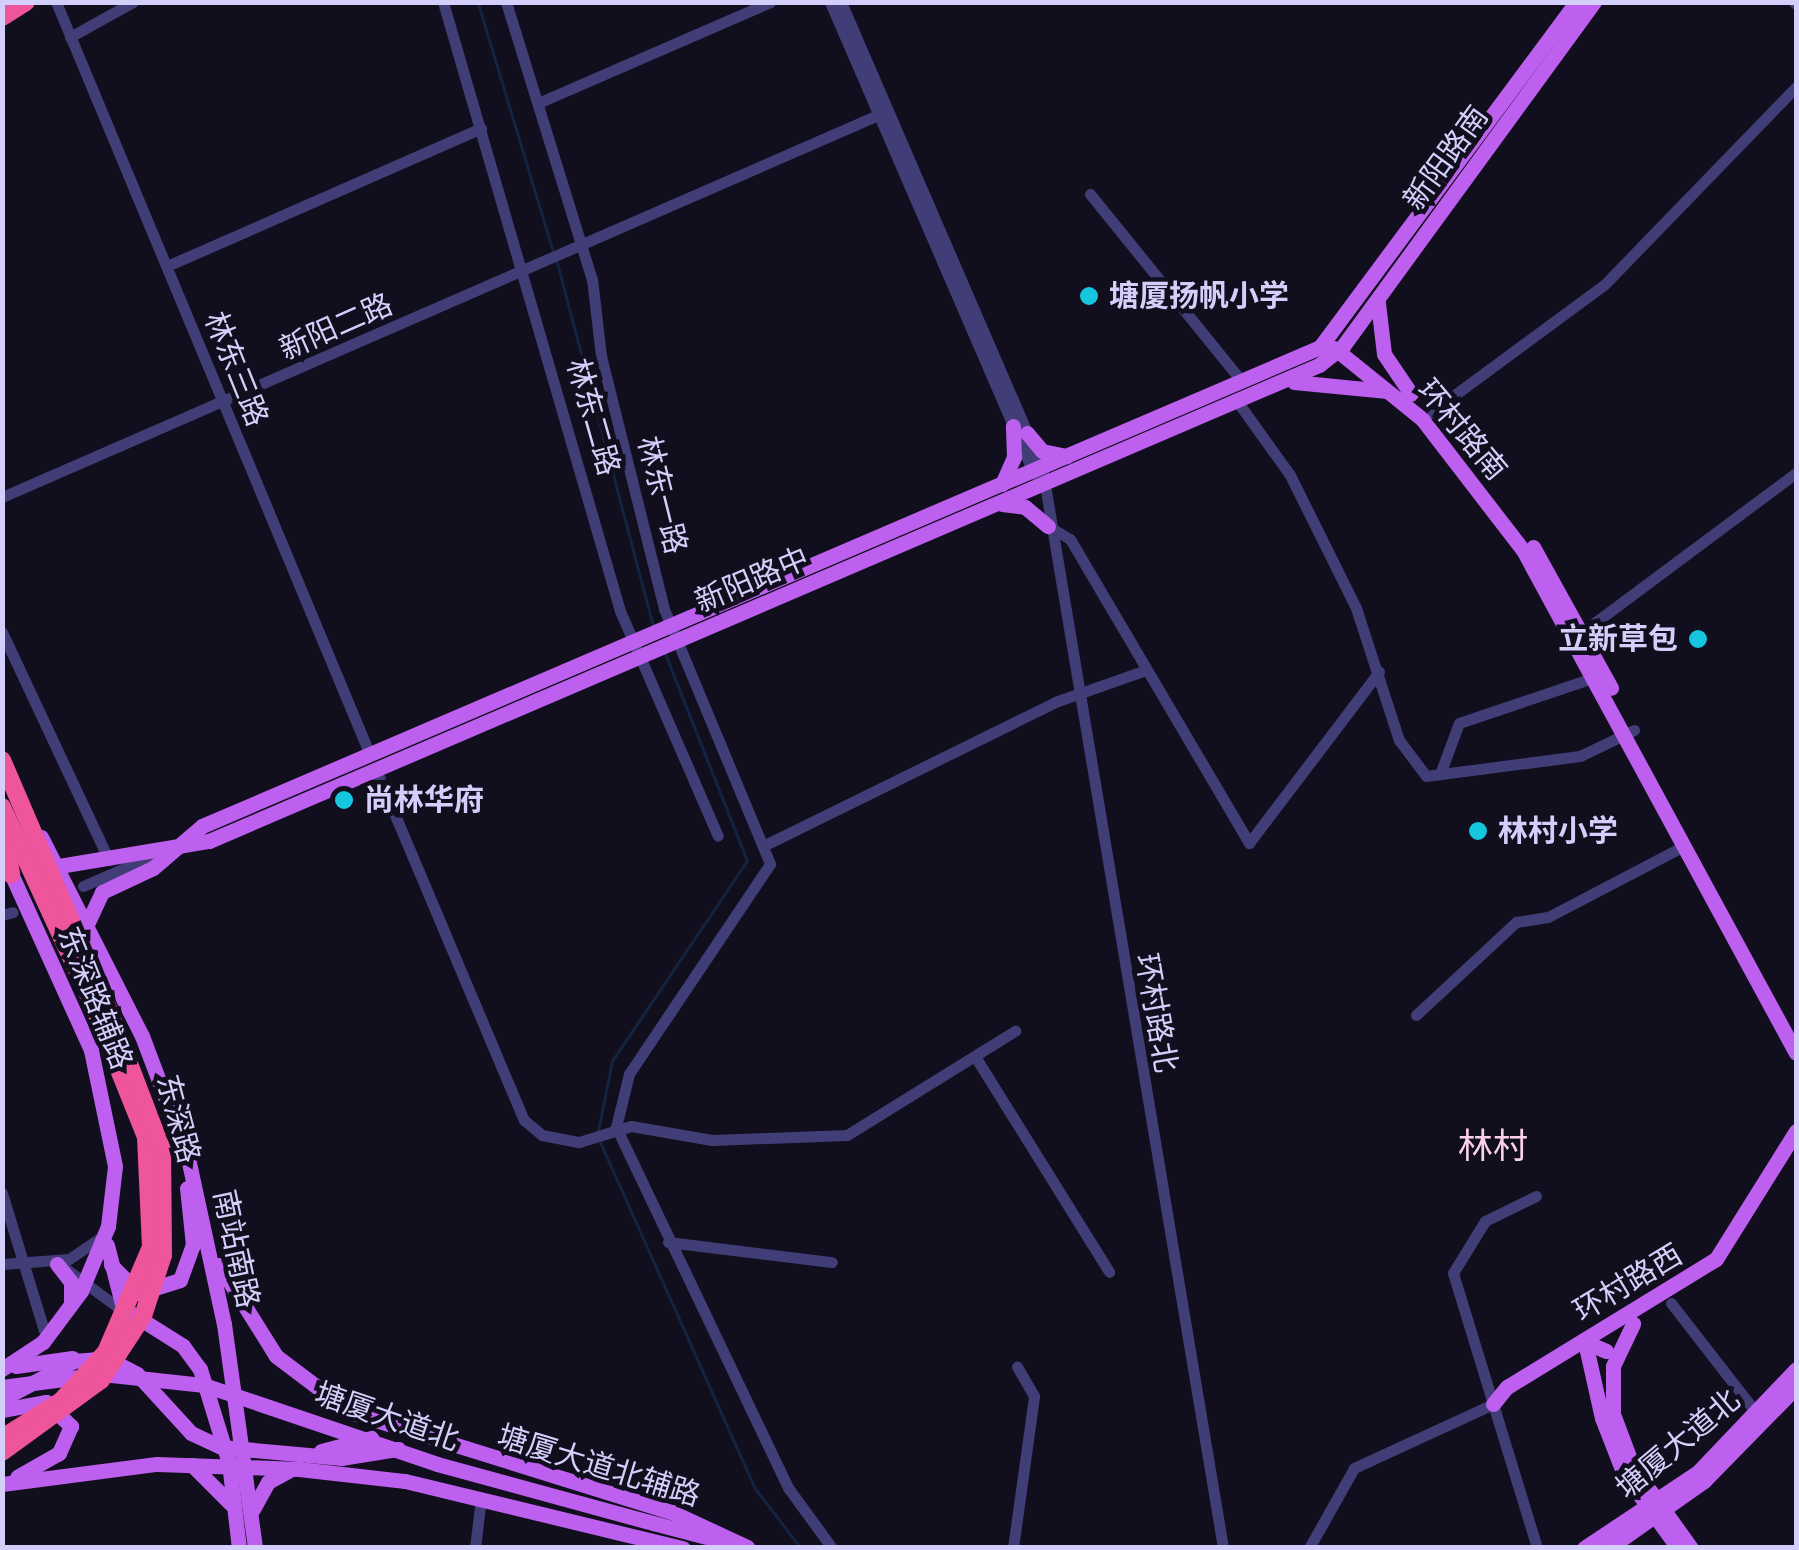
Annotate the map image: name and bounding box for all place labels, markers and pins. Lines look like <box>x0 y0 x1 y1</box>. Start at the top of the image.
place label: 塘厦扬帆小学 <box>1109 278 1289 314</box>
marker: 塘厦扬帆小学 <box>1078 285 1100 307</box>
place label: 立新草包 <box>1558 621 1678 657</box>
marker: 立新草包 <box>1687 628 1709 650</box>
place label: 尚林华府 <box>364 782 484 818</box>
marker: 尚林华府 <box>333 789 355 811</box>
place label: 林村小学 <box>1498 813 1618 849</box>
marker: 林村小学 <box>1467 820 1489 842</box>

